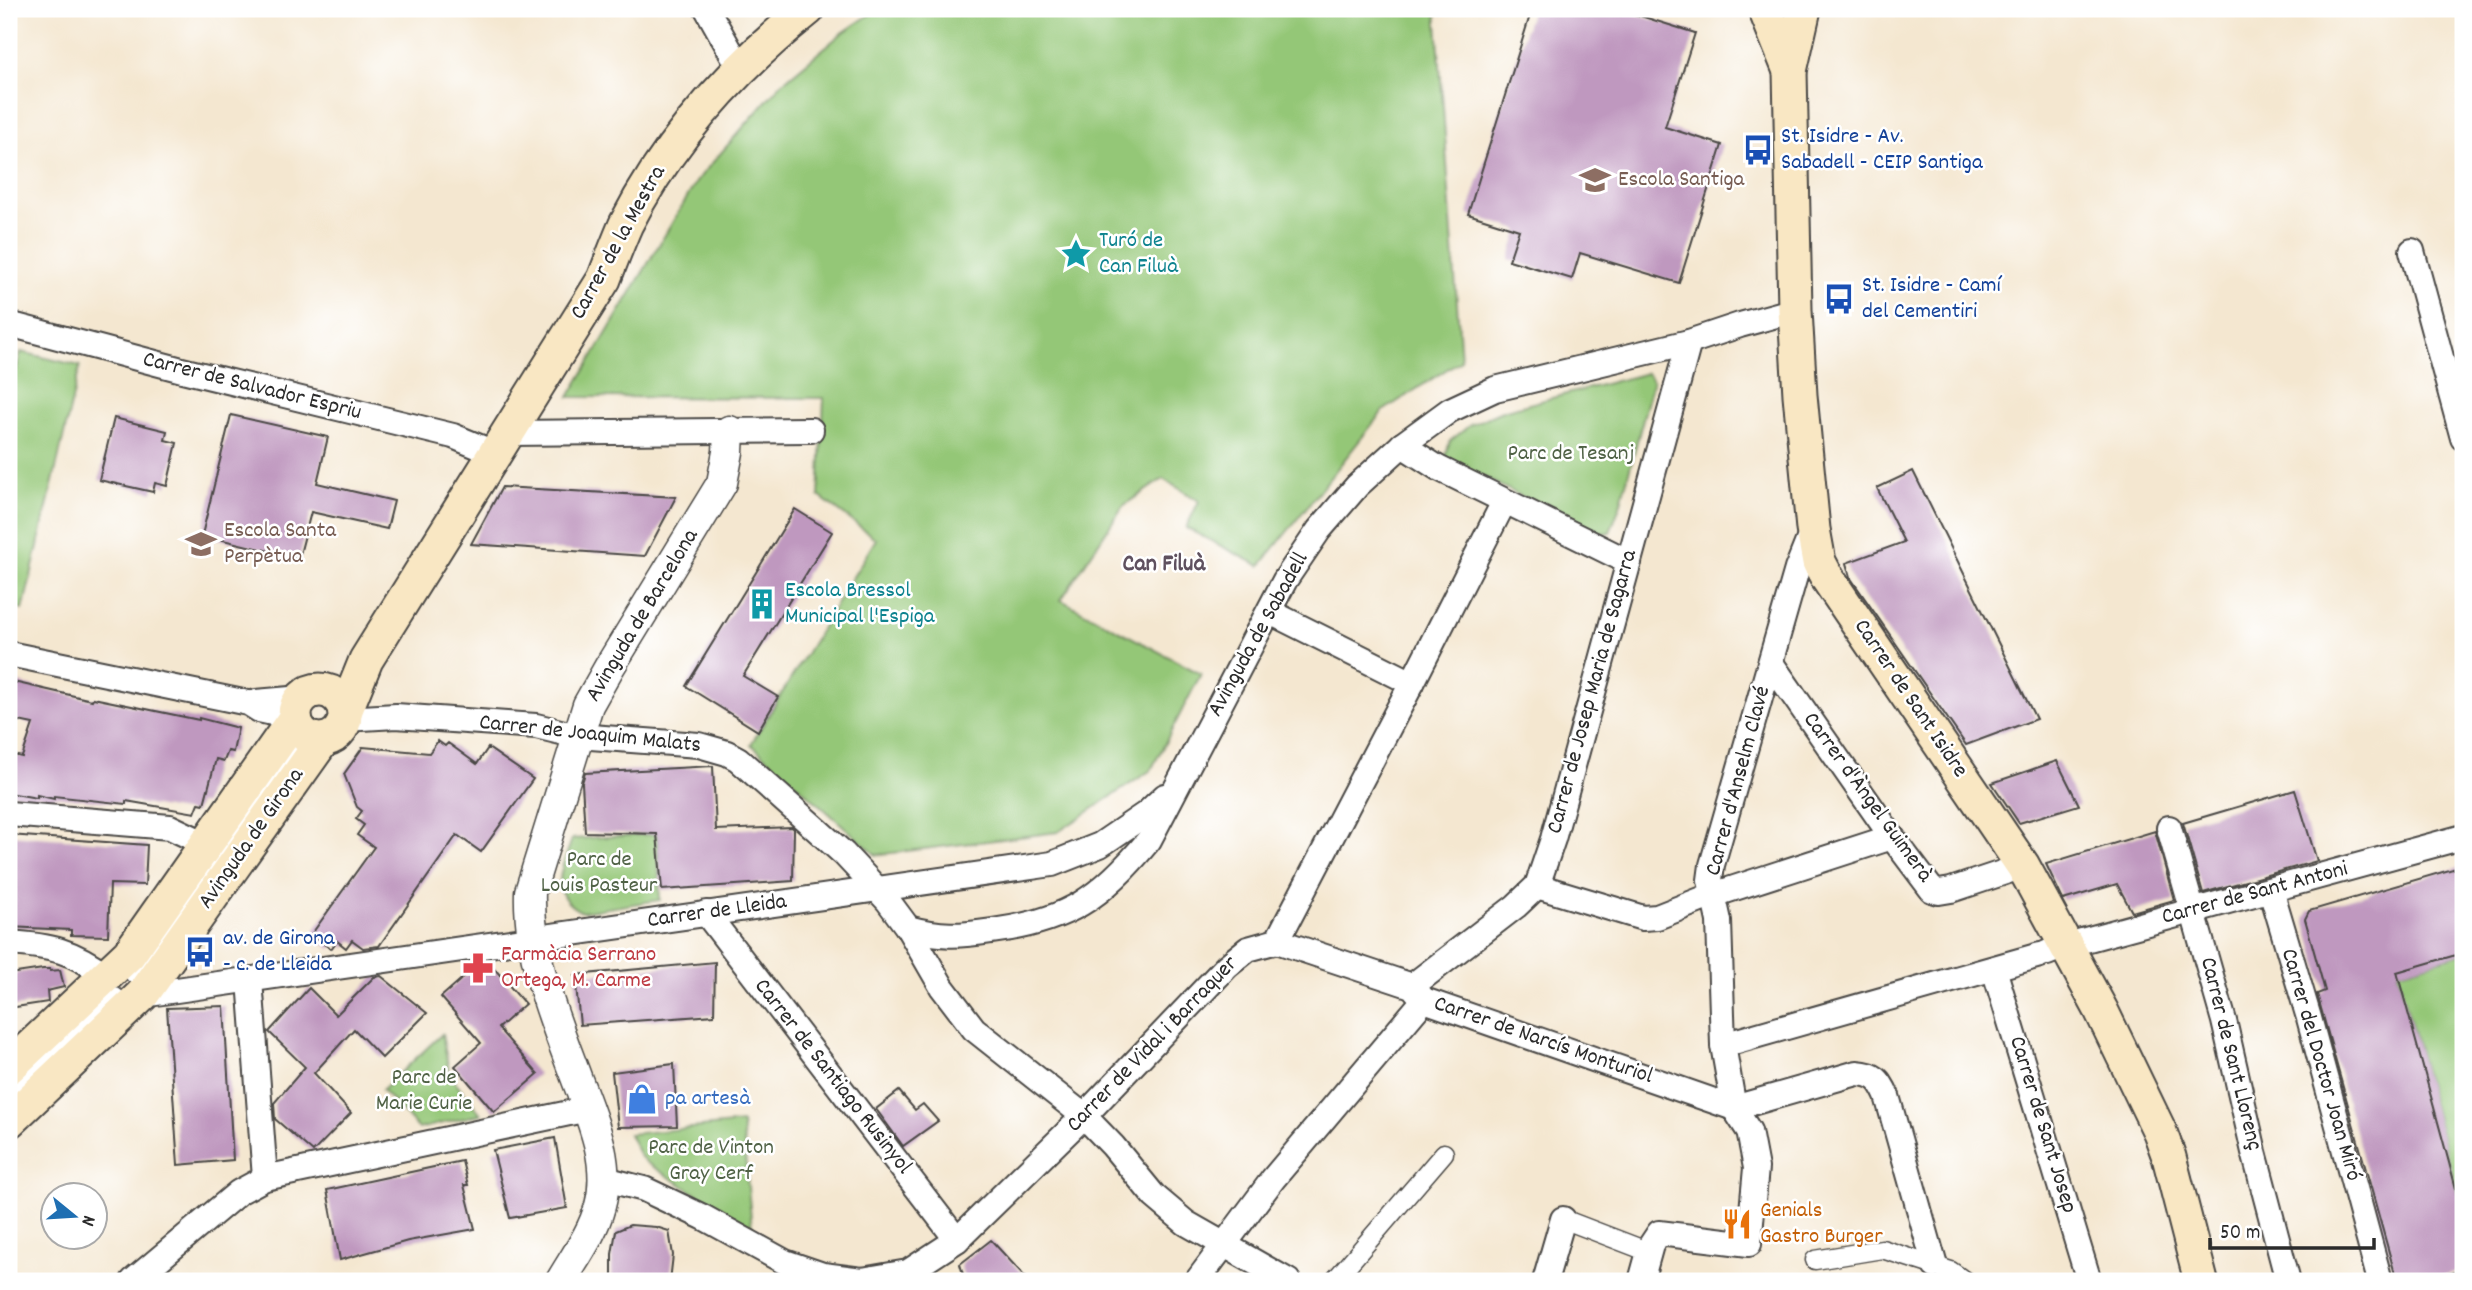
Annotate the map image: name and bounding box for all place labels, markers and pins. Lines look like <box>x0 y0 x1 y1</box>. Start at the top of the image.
place label: St. Isidre - Av. Sabadell - CEIP Santiga <box>1781 121 1984 180</box>
bus stop icon: St. Isidre - Av. Sabadell - CEIP Santiga <box>1741 133 1775 167</box>
school or university icon: Escola Santiga <box>1578 163 1612 197</box>
place label: Escola Santiga <box>1618 164 1745 197</box>
place label: Turó de Can Filuà <box>1099 225 1179 284</box>
place icon: Turó de Can Filuà <box>1059 237 1093 271</box>
place label: St. Isidre - Camí del Cementiri <box>1862 270 2003 329</box>
bus stop icon: St. Isidre - Camí del Cementiri <box>1822 282 1856 316</box>
place label: Escola Santa Perpètua <box>224 515 337 574</box>
school or university icon: Escola Santa Perpètua <box>184 527 218 561</box>
place label: Escola Bressol Municipal l'Espiga <box>785 575 936 634</box>
building icon: Escola Bressol Municipal l'Espiga <box>745 587 779 621</box>
place label: av. de Girona - c. de Lleida <box>223 923 336 982</box>
bus stop icon: av. de Girona - c. de Lleida <box>183 935 217 969</box>
place label: Farmàcia Serrano Ortega, M. Carme <box>501 939 656 998</box>
pharmacy icon: Farmàcia Serrano Ortega, M. Carme <box>461 951 495 985</box>
shop icon: pa artesà <box>625 1082 659 1116</box>
place label: pa artesà <box>665 1083 751 1116</box>
place label: Genials Gastro Burger <box>1760 1195 1883 1254</box>
restaurant icon: Genials Gastro Burger <box>1720 1207 1754 1241</box>

